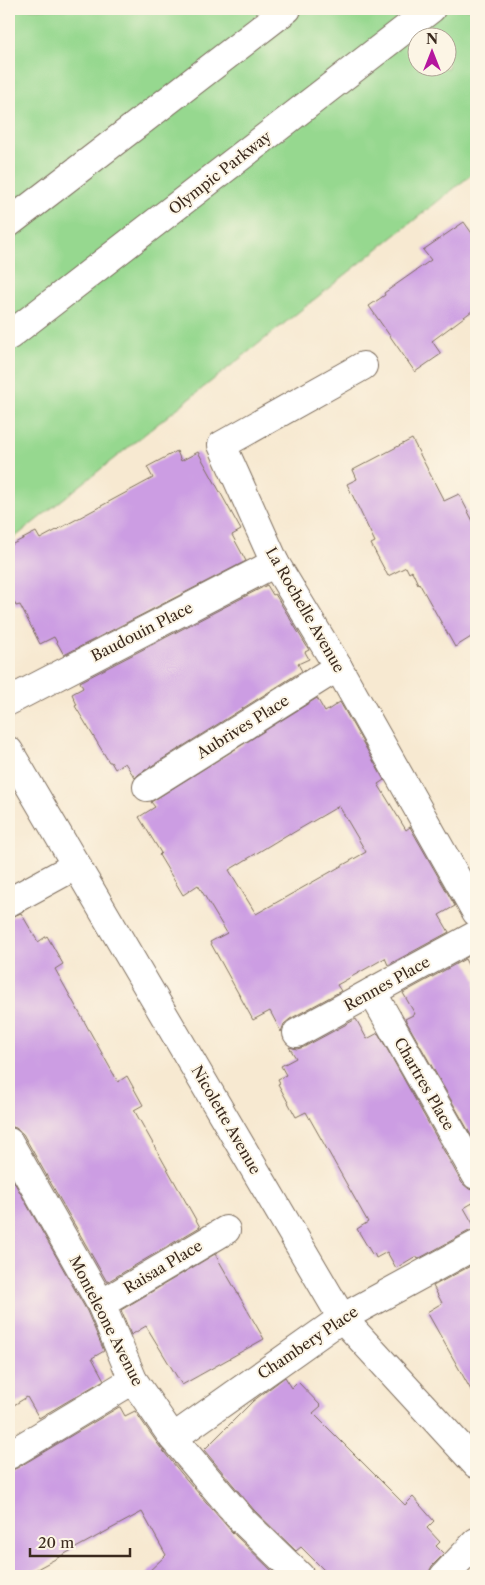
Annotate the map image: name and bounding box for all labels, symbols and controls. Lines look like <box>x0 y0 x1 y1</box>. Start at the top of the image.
north arrow <box>408 28 458 78</box>
text: N <box>426 30 438 48</box>
street label: Olympic Parkway <box>165 126 275 219</box>
street label: La Rochelle Avenue <box>262 544 349 676</box>
street label: Baudouin Place <box>88 598 196 665</box>
street label: Aubrives Place <box>192 691 292 763</box>
street label: Rennes Place <box>340 952 433 1015</box>
street label: Chartres Place <box>390 1034 459 1134</box>
street label: Nicolette Avenue <box>188 1062 265 1178</box>
street label: Raisaa Place <box>120 1236 205 1297</box>
street label: Monteleone Avenue <box>65 1252 148 1389</box>
street label: Chambery Place <box>254 1302 362 1383</box>
scale bar <box>30 1525 130 1557</box>
text: 20 m <box>38 1533 74 1552</box>

